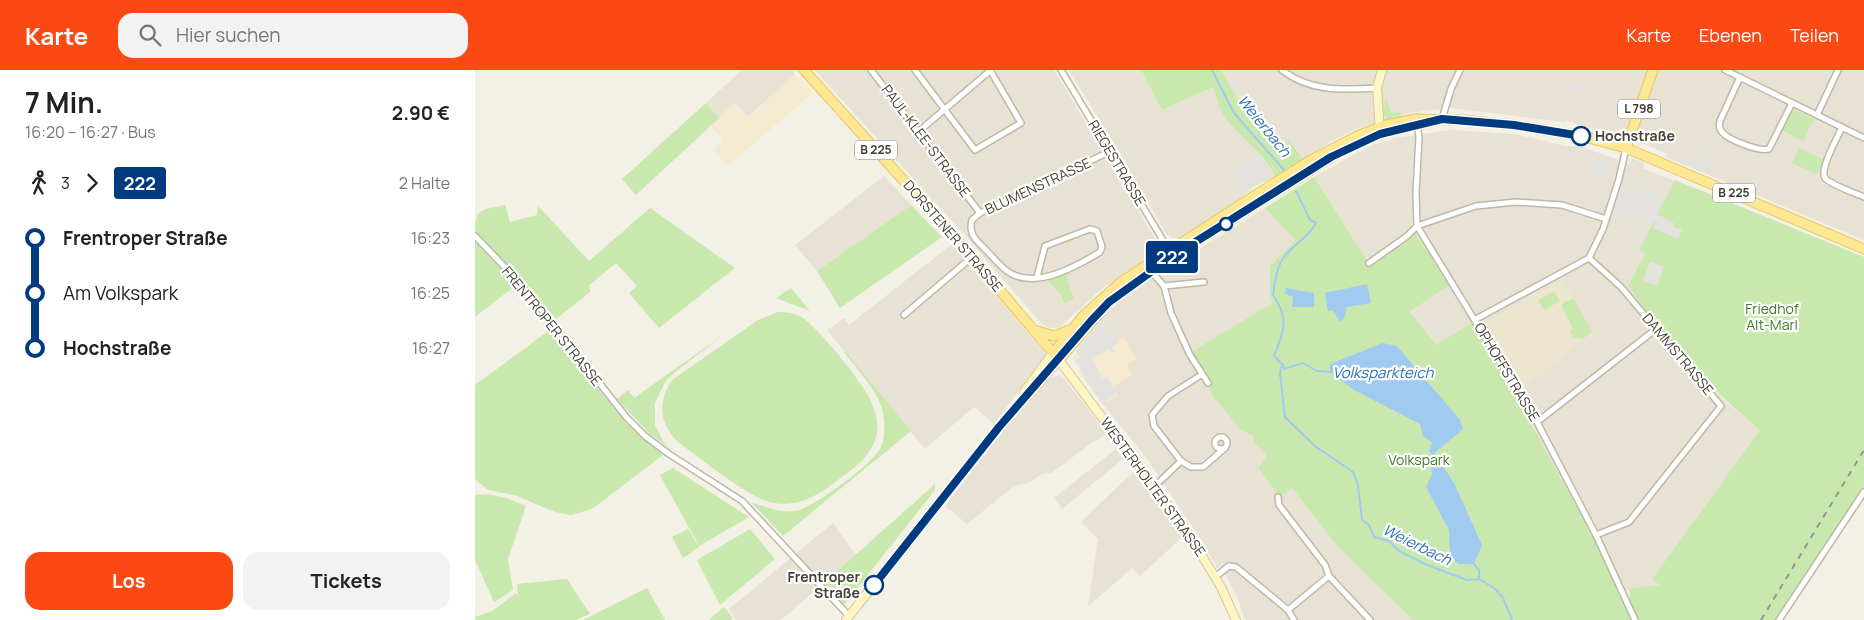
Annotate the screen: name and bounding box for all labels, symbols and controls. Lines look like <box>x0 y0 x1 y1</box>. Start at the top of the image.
search box <box>118 13 468 58</box>
text: Karte <box>25 19 88 52</box>
icon: search <box>136 21 164 49</box>
text: Hier suchen <box>176 22 280 48</box>
text: Karte <box>1627 23 1671 47</box>
text: Ebenen <box>1699 23 1762 47</box>
text: Teilen <box>1790 23 1839 47</box>
street label: PAUL-KLEE-STRASSE <box>878 81 975 201</box>
text: 7 Min. <box>25 83 103 121</box>
water label: Weierbach <box>1233 90 1297 162</box>
text: 2.90 € <box>392 100 450 126</box>
road number: L 798 <box>1618 100 1660 118</box>
street label: RIEGESTRASSE <box>1084 116 1151 209</box>
text: 16:20 – 16:27 · Bus <box>25 121 156 143</box>
marker: Hochstraße <box>1571 126 1591 146</box>
place label: Hochstraße <box>1595 126 1675 145</box>
road number: B 225 <box>855 140 897 160</box>
street label: BLUMENSTRASSE <box>982 153 1094 218</box>
icon: walk <box>25 169 53 197</box>
icon: forward <box>78 169 106 197</box>
text: 222 <box>124 171 156 195</box>
text: 3 <box>61 172 70 194</box>
text: 2 Halte <box>399 172 450 194</box>
street label: DORSTENER STRASSE <box>900 176 1007 296</box>
road number: B 225 <box>1713 184 1755 202</box>
unlabelled marker <box>1219 217 1233 231</box>
text: Frentroper Straße <box>63 225 228 251</box>
text: 16:23 <box>411 227 450 249</box>
line badge: 222 <box>1143 241 1201 273</box>
text: 222 <box>1156 245 1188 269</box>
street label: FRENTROPER STRASSE <box>498 262 607 389</box>
text: Am Volkspark <box>63 280 178 306</box>
text: 16:25 <box>411 282 450 304</box>
park label: Friedhof Alt-Marl <box>1745 299 1799 334</box>
street label: DAMMSTRASSE <box>1639 309 1718 399</box>
street label: OPHOFFSTRASSE <box>1470 319 1544 425</box>
text: Hochstraße <box>63 335 172 361</box>
text: 16:27 <box>412 337 450 359</box>
water label: Volksparkteich <box>1333 362 1435 383</box>
street label: WESTERHOLTER STRASSE <box>1096 413 1210 560</box>
park label: Volkspark <box>1388 450 1451 469</box>
water label: Weierbach <box>1379 519 1456 571</box>
button: Los <box>25 552 233 610</box>
button: Tickets <box>243 552 450 610</box>
place label: Frentroper Straße <box>787 567 860 602</box>
marker: Frentroper Straße <box>864 575 884 595</box>

